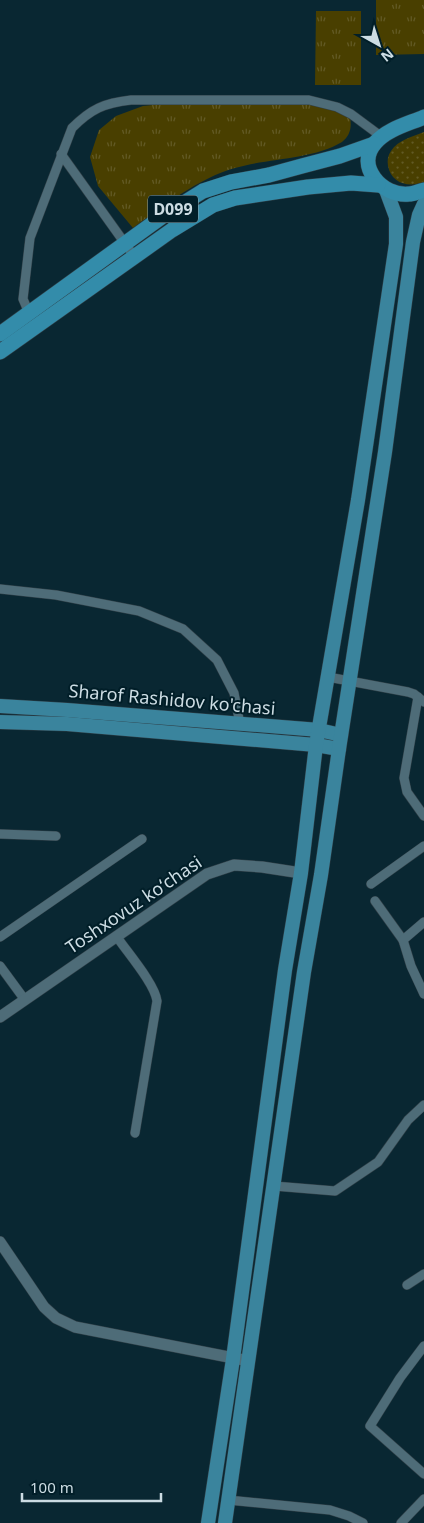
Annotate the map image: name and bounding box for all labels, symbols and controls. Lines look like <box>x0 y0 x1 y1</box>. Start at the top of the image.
north arrow <box>354 20 404 70</box>
text: N <box>377 45 398 66</box>
road number: D099 <box>148 195 198 222</box>
street label: Sharof Rashidov ko'chasi <box>68 678 276 720</box>
street label: Toshxovuz koʻchasi <box>61 850 206 959</box>
scale bar <box>22 1470 161 1502</box>
text: 100 m <box>30 1477 74 1497</box>

